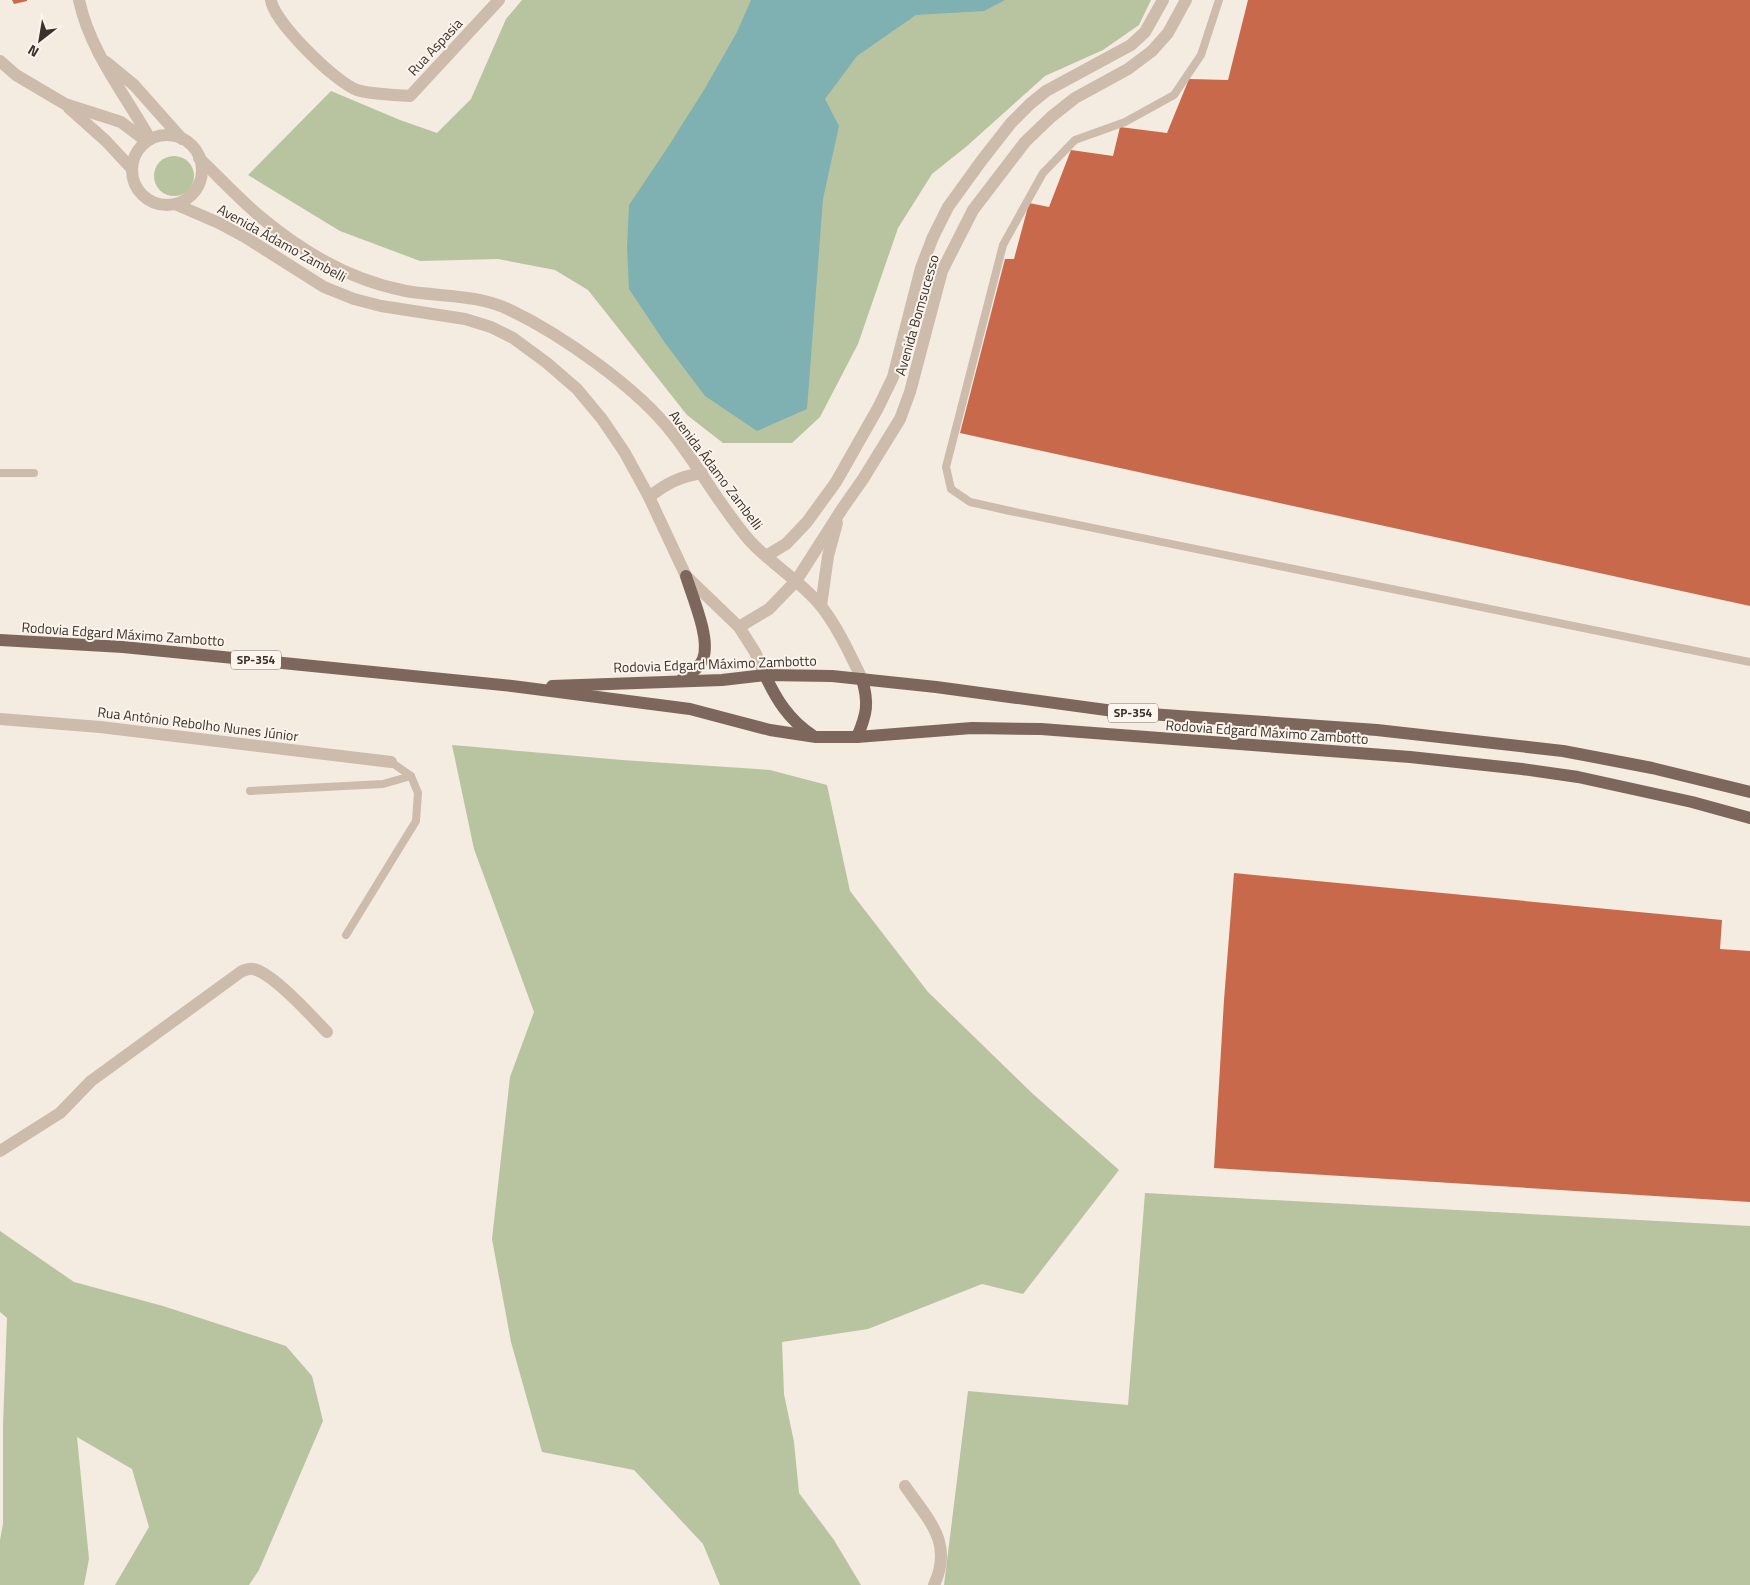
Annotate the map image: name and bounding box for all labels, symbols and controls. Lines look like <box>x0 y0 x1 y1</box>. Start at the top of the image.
street label: Rua Aspasia <box>402 13 467 80</box>
north arrow <box>15 15 65 65</box>
text: N <box>23 40 43 63</box>
street label: Avenida Ádamo Zambelli <box>214 198 351 287</box>
street label: Avenida Bomsucesso <box>889 252 944 378</box>
street label: Avenida Ádamo Zambelli <box>664 406 768 534</box>
street label: Rodovia Edgard Máximo Zambotto <box>21 616 225 651</box>
street label: Rodovia Edgard Máximo Zambotto <box>613 649 817 678</box>
road number: SP-354 <box>231 650 281 670</box>
street label: Rua Antônio Rebolho Nunes Júnior <box>96 701 300 746</box>
road number: SP-354 <box>1108 704 1158 722</box>
street label: Rodovia Edgard Máximo Zambotto <box>1165 714 1369 749</box>

